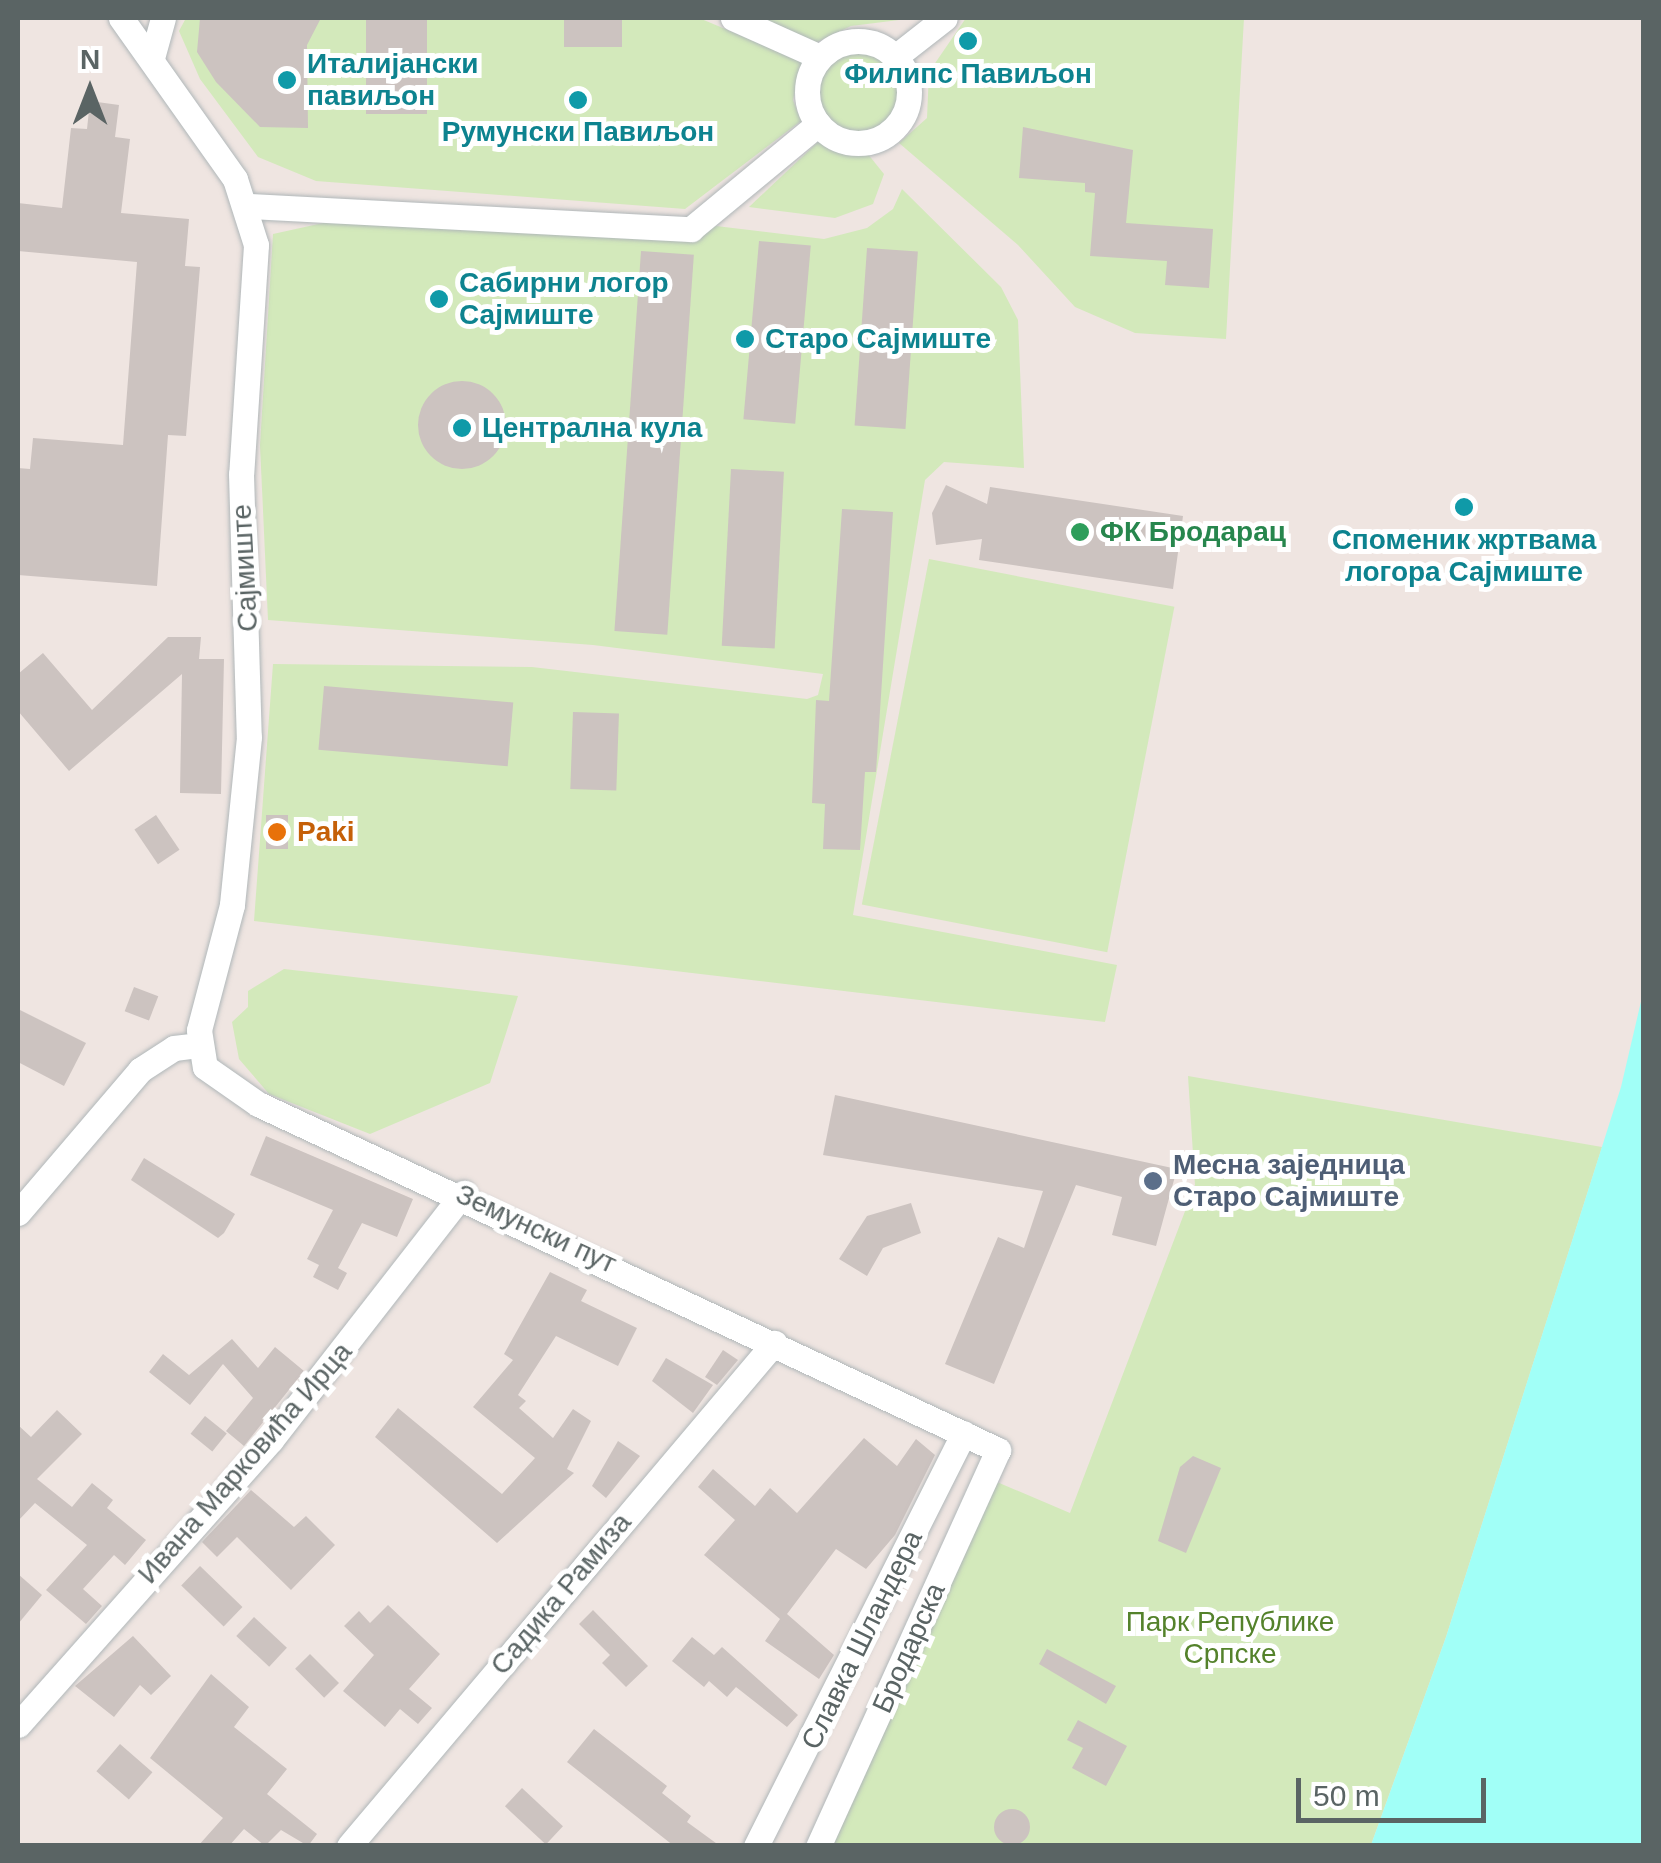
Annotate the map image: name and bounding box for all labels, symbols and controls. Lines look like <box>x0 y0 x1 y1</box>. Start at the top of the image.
marker: Филипс Павиљон <box>957 30 979 52</box>
north arrow <box>40 40 140 140</box>
text: N <box>80 44 100 75</box>
place label: Италијански павиљон <box>307 47 478 113</box>
place label: Филипс Павиљон <box>844 57 1092 91</box>
marker: Италијански павиљон <box>276 69 298 91</box>
marker: Румунски Павиљон <box>567 89 589 111</box>
place label: Румунски Павиљон <box>442 115 714 149</box>
place label: Сабирни логор Сајмиште <box>459 266 669 332</box>
marker: Сабирни логор Сајмиште <box>428 288 450 310</box>
place label: Старо Сајмиште <box>765 322 991 356</box>
marker: Старо Сајмиште <box>734 328 756 350</box>
place label: Централна кула <box>482 411 702 445</box>
marker: Централна кула <box>451 417 473 439</box>
marker: Споменик жртвама логора Сајмиште <box>1453 496 1475 518</box>
street label: Сајмиште <box>225 503 265 633</box>
place label: ФК Бродарац <box>1100 515 1286 549</box>
marker: ФК Бродарац <box>1069 521 1091 543</box>
place label: Споменик жртвама логора Сајмиште <box>1332 523 1596 589</box>
place label: Paki <box>297 815 355 849</box>
marker: Paki <box>266 821 288 843</box>
place label: Месна заједница Старо Сајмиште <box>1173 1148 1405 1214</box>
marker: Месна заједница Старо Сајмиште <box>1142 1170 1164 1192</box>
street label: Земунски пут <box>450 1177 622 1281</box>
street label: Ивана Марковића Ирца <box>131 1335 359 1591</box>
street label: Садика Рамиза <box>484 1506 638 1682</box>
street label: Славка Шландера <box>794 1525 930 1755</box>
street label: Бродарска <box>865 1578 953 1718</box>
park label: Парк Републике Српске <box>1126 1605 1334 1671</box>
scale bar <box>1301 1758 1491 1820</box>
text: 50 m <box>1313 1779 1380 1812</box>

